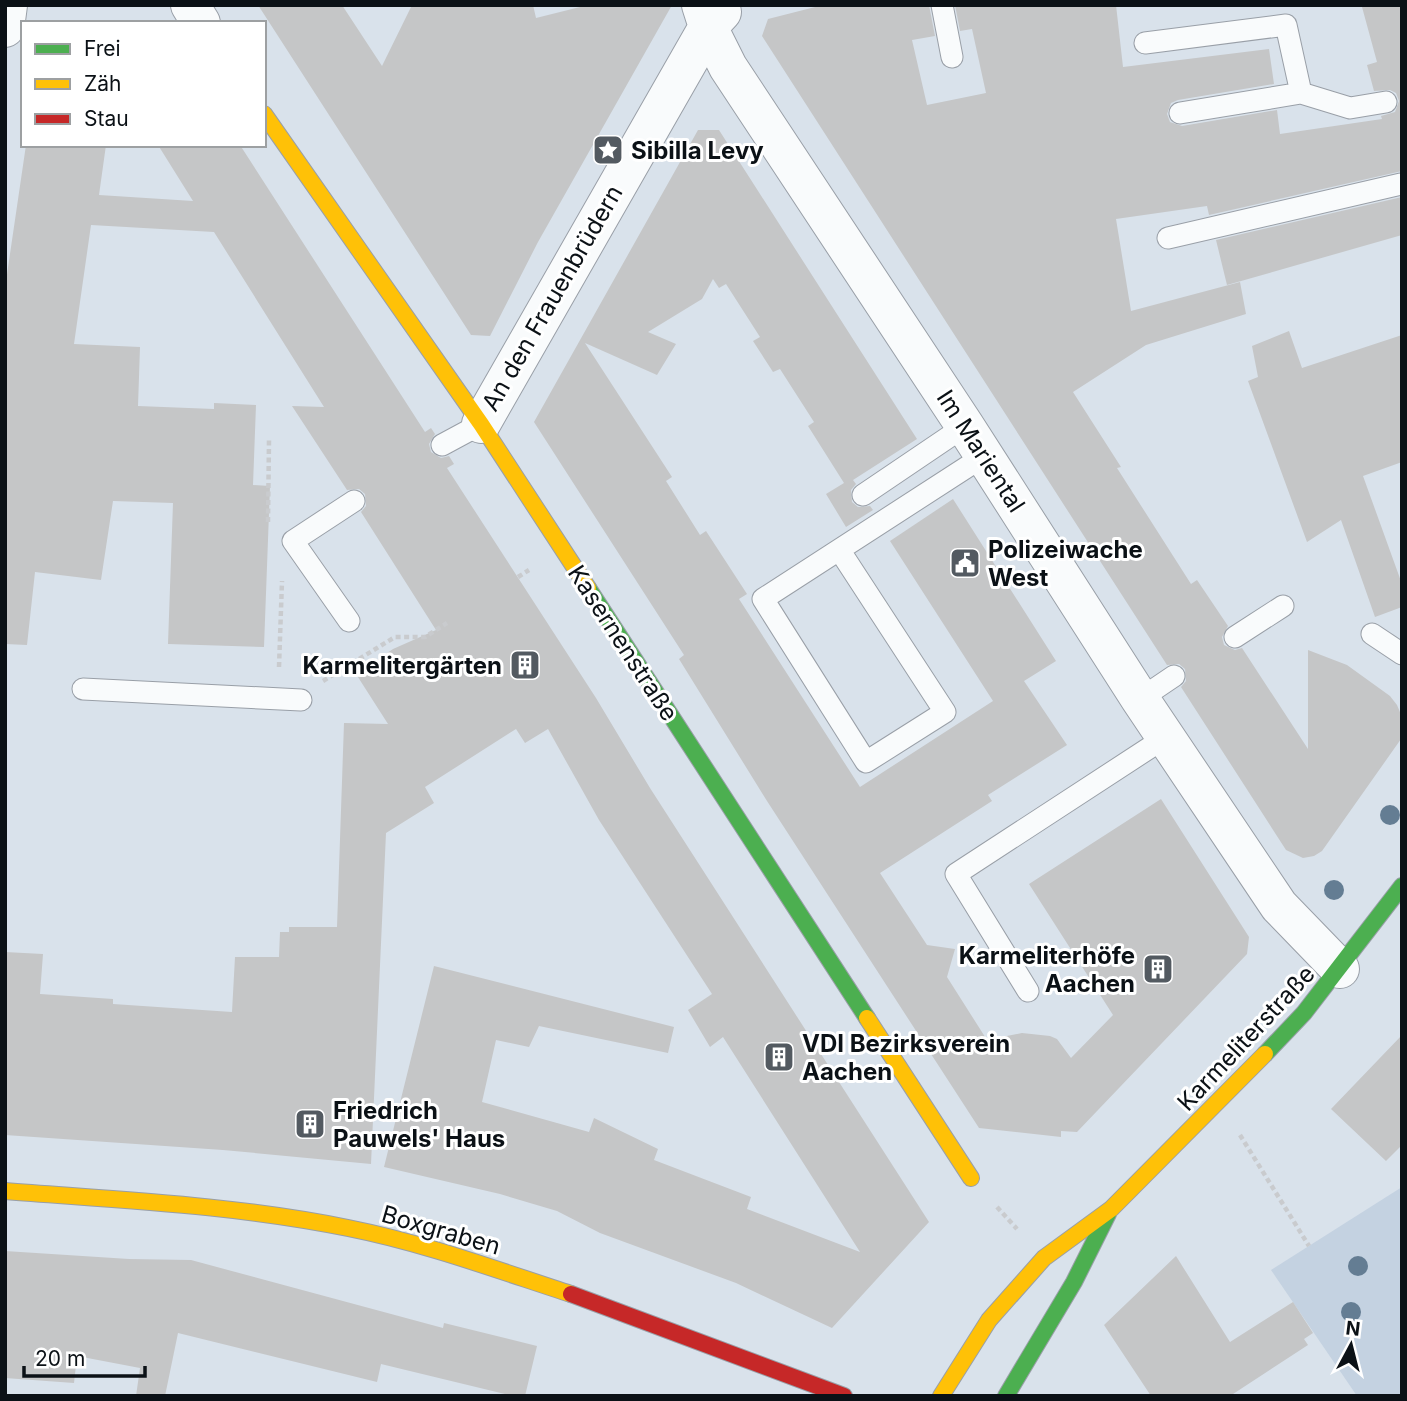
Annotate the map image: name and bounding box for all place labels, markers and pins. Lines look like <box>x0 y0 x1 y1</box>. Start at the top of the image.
place icon: Sibilla Levy <box>591 133 625 167</box>
place label: Sibilla Levy <box>631 136 764 165</box>
place label: Polizeiwache West <box>988 535 1143 592</box>
public building icon: Polizeiwache West <box>948 546 982 580</box>
building icon: Karmelitergärten <box>508 648 542 682</box>
place label: Karmelitergärten <box>302 651 502 680</box>
place label: Karmeliterhöfe Aachen <box>959 941 1135 998</box>
building icon: Karmeliterhöfe Aachen <box>1141 952 1175 986</box>
place label: VDI Bezirksverein Aachen <box>802 1029 1010 1086</box>
building icon: VDI Bezirksverein Aachen <box>762 1040 796 1074</box>
place label: Friedrich Pauwels' Haus <box>333 1096 505 1153</box>
building icon: Friedrich Pauwels' Haus <box>293 1107 327 1141</box>

